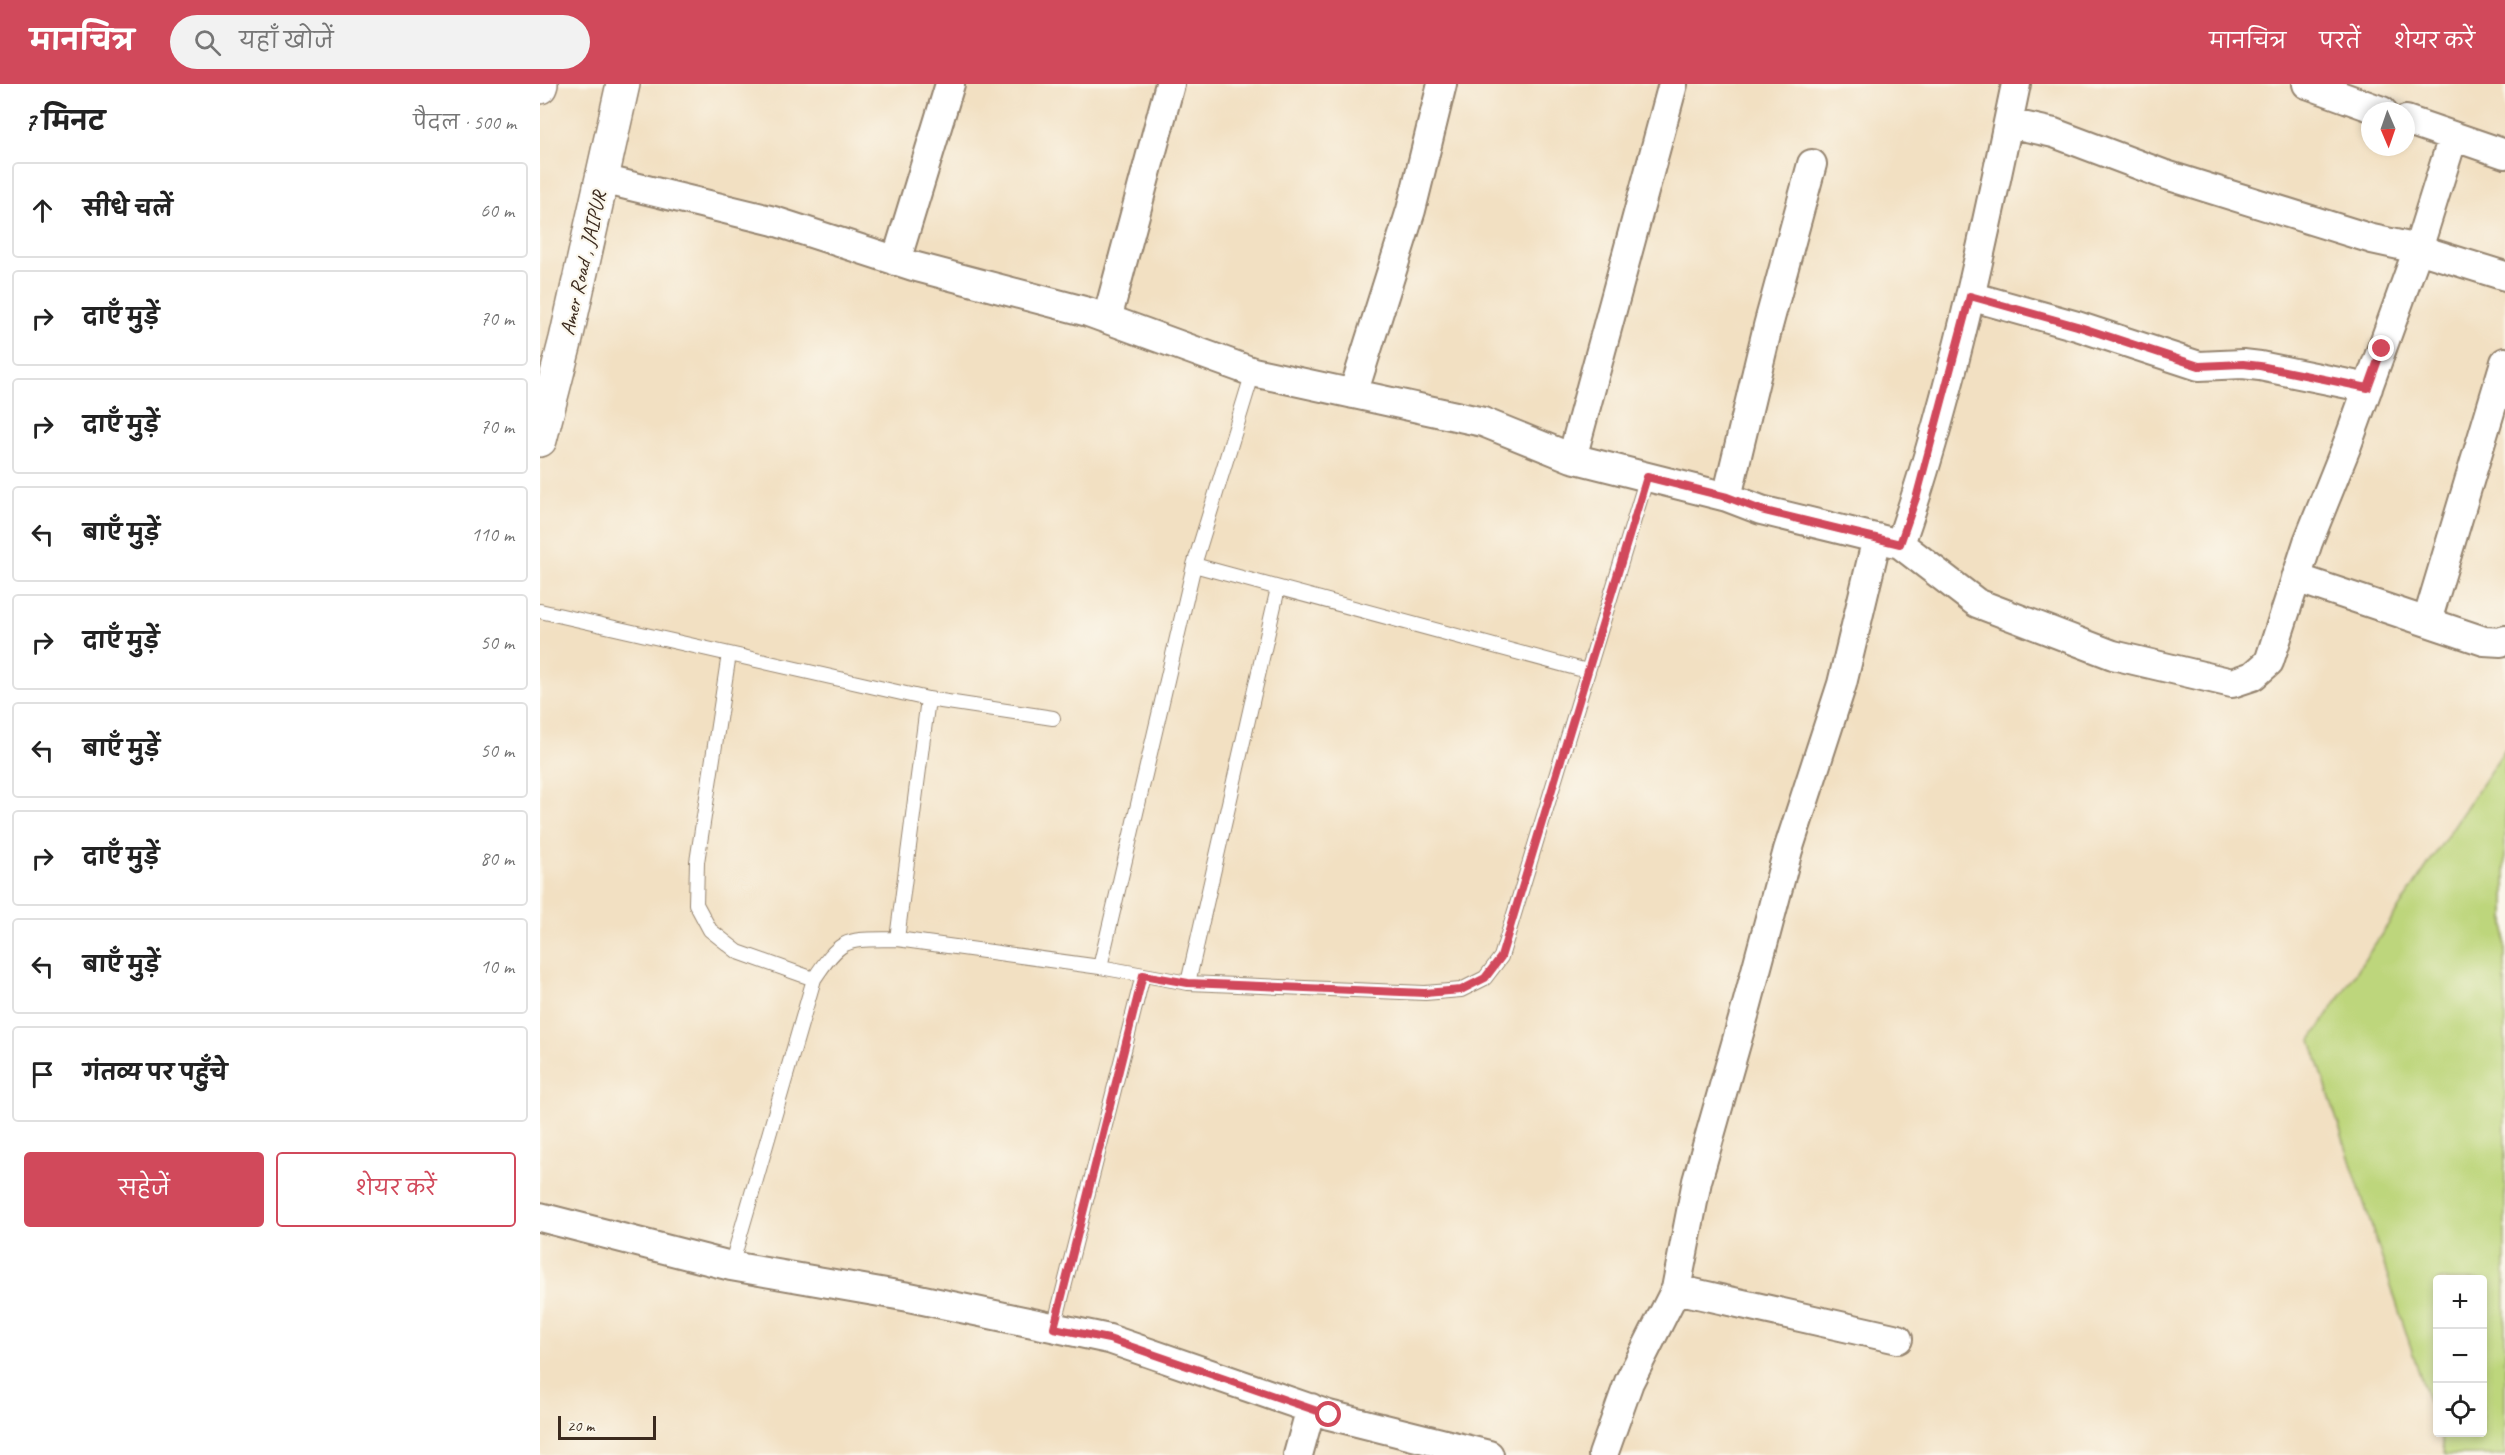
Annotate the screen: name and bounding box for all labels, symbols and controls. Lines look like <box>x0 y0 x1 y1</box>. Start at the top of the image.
search box <box>170 15 590 69</box>
text: मानचित्र <box>30 23 134 58</box>
icon: search <box>191 26 224 59</box>
text: यहाँ खोजें <box>239 27 333 55</box>
text: मानचित्र <box>2209 28 2286 54</box>
text: परतें <box>2319 28 2361 54</box>
text: शेयर करें <box>2394 28 2475 54</box>
north arrow <box>2361 102 2415 156</box>
text: 7 मिनट <box>24 105 105 138</box>
text: पैदल · 500 m <box>413 110 516 135</box>
street label: Amer Road , JAIPUR <box>554 187 613 338</box>
icon: ahead <box>26 194 59 227</box>
text: सीधे चलें <box>83 195 173 223</box>
text: 60 m <box>480 198 514 223</box>
icon: right <box>26 302 59 335</box>
text: दाएँ मुड़ें <box>83 303 159 331</box>
text: 70 m <box>480 306 514 331</box>
route end <box>2368 335 2394 361</box>
icon: right <box>26 410 59 443</box>
text: दाएँ मुड़ें <box>83 411 159 439</box>
text: 70 m <box>480 414 514 439</box>
icon: left <box>26 518 59 551</box>
text: बाएँ मुड़ें <box>83 519 160 547</box>
text: 110 m <box>471 522 514 547</box>
icon: right <box>26 626 59 659</box>
text: दाएँ मुड़ें <box>83 627 159 655</box>
text: 50 m <box>480 630 514 655</box>
icon: left <box>26 734 59 767</box>
text: बाएँ मुड़ें <box>83 735 160 763</box>
text: 50 m <box>480 738 514 763</box>
icon: right <box>26 842 59 875</box>
text: दाएँ मुड़ें <box>83 843 159 871</box>
text: 80 m <box>480 846 514 871</box>
icon: left <box>26 950 59 983</box>
text: बाएँ मुड़ें <box>83 951 160 979</box>
text: 10 m <box>480 954 514 979</box>
icon: arrive <box>26 1058 59 1091</box>
text: गंतव्य पर पहुँचे <box>83 1059 227 1087</box>
button: सहेजें <box>24 1152 264 1227</box>
button: शेयर करें <box>276 1152 516 1227</box>
map controls <box>2433 1275 2487 1437</box>
button: + <box>2433 1275 2487 1329</box>
button: − <box>2433 1329 2487 1383</box>
button: locate <box>2433 1383 2487 1437</box>
route start <box>1315 1401 1341 1427</box>
scale bar <box>558 1413 656 1440</box>
text: 20 m <box>567 1416 594 1436</box>

